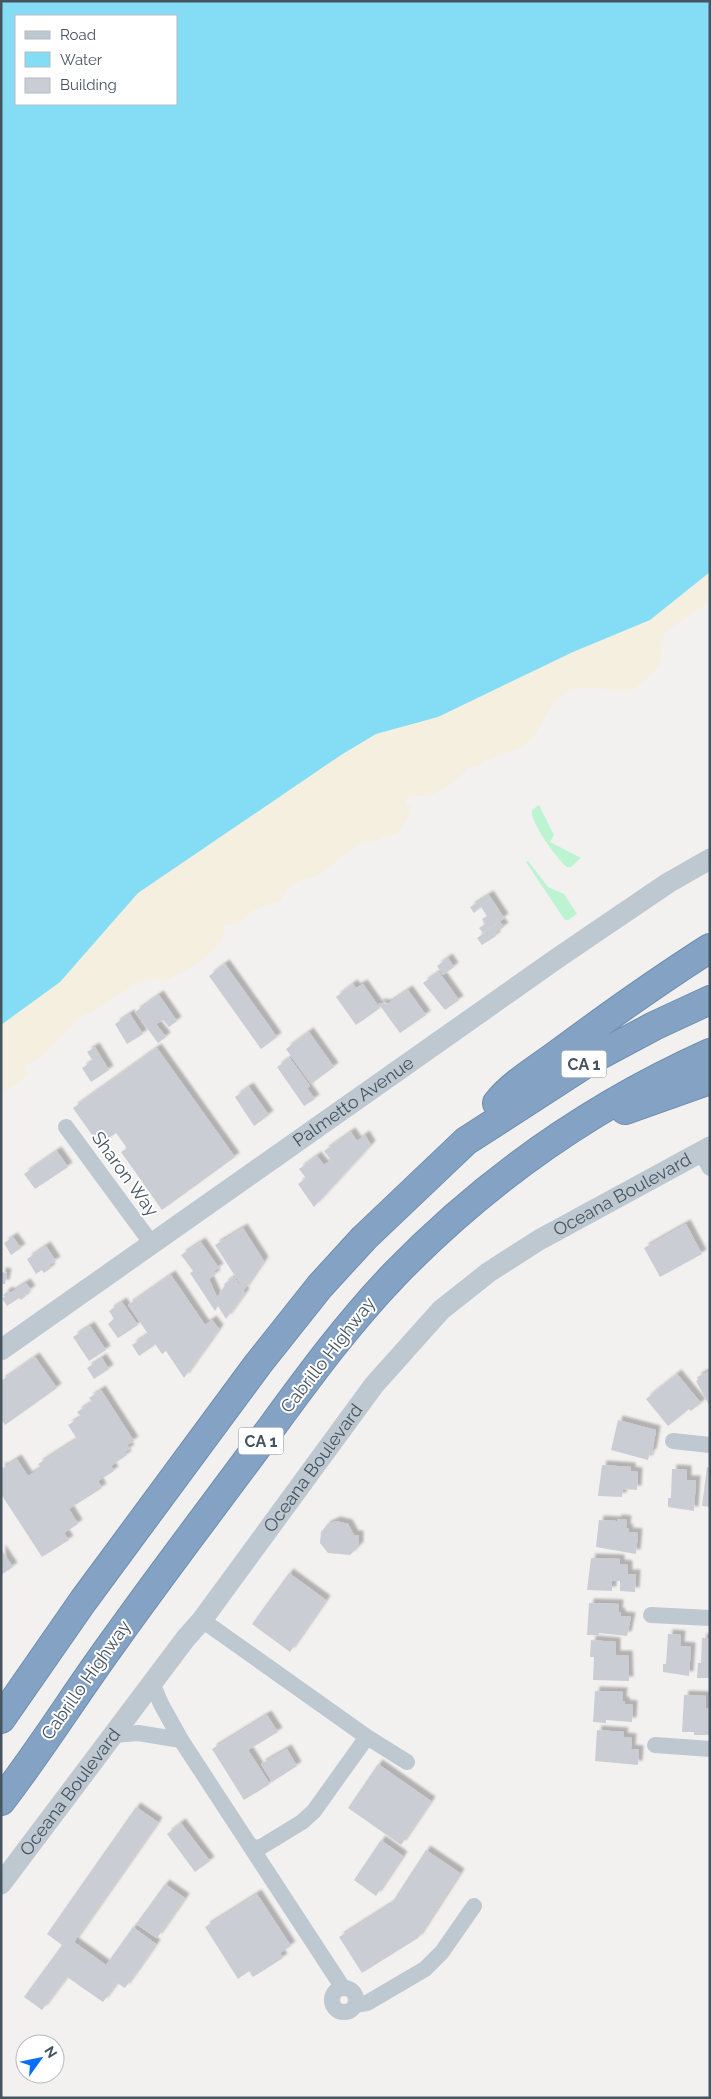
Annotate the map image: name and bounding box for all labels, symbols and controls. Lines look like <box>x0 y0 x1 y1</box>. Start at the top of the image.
legend <box>15 15 178 105</box>
text: Road <box>60 26 96 44</box>
text: Water <box>60 51 103 69</box>
text: Building <box>60 76 117 94</box>
road number: CA 1 <box>562 1050 606 1078</box>
street label: Palmetto Avenue <box>289 1051 418 1151</box>
street label: Sharon Way <box>88 1127 163 1220</box>
street label: Oceana Boulevard <box>549 1148 695 1240</box>
street label: Cabrillo Highway <box>276 1293 379 1417</box>
street label: Oceana Boulevard <box>259 1400 367 1536</box>
road number: CA 1 <box>238 1428 284 1454</box>
street label: Cabrillo Highway <box>37 1616 135 1743</box>
street label: Oceana Boulevard <box>15 1724 124 1860</box>
north arrow <box>15 2034 65 2084</box>
text: N <box>41 2043 61 2061</box>

